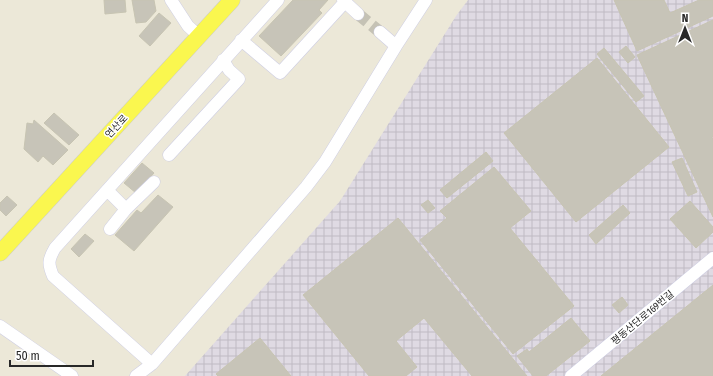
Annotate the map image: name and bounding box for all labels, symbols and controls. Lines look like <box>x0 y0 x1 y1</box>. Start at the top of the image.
north arrow <box>665 8 705 48</box>
text: N <box>682 12 688 25</box>
street label: 연산로 <box>103 112 131 141</box>
street label: 평동산단로169번길 <box>609 288 676 347</box>
scale bar <box>10 342 93 368</box>
text: 50 m <box>16 349 40 363</box>

